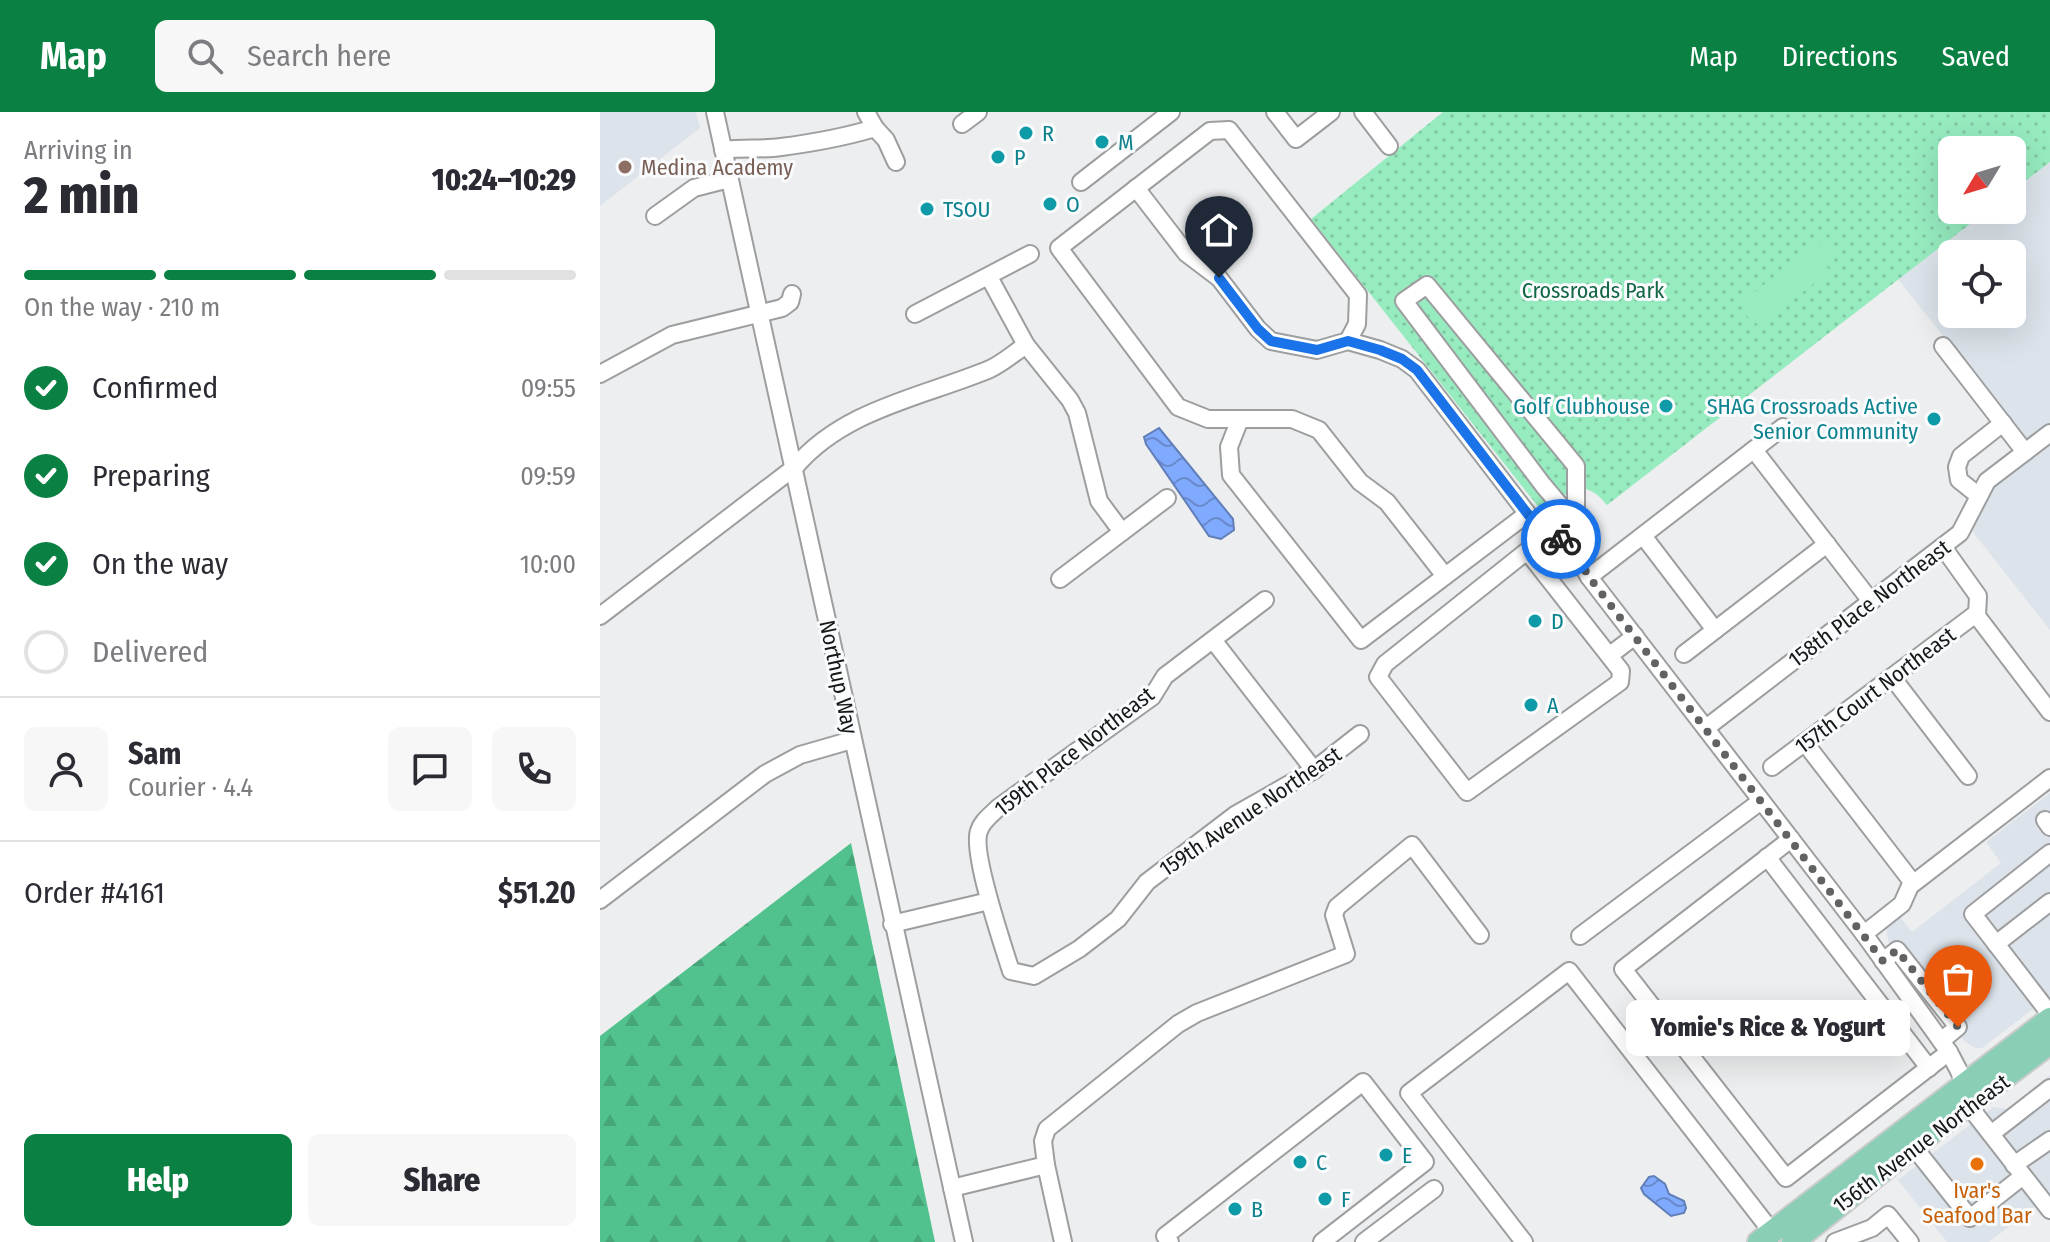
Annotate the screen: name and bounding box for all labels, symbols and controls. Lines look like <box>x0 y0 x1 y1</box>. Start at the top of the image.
search box <box>155 20 715 92</box>
text: Map <box>40 33 107 79</box>
icon: search <box>183 34 227 78</box>
text: Search here <box>247 38 391 74</box>
text: Map <box>1689 40 1738 73</box>
text: Directions <box>1782 40 1898 73</box>
text: Saved <box>1942 40 2010 73</box>
place label: R <box>1042 120 1054 147</box>
marker: R <box>1017 124 1035 142</box>
place label: M <box>1118 129 1134 156</box>
marker: M <box>1093 133 1111 151</box>
text: Arriving in <box>24 135 133 166</box>
north arrow <box>1938 136 2026 224</box>
map controls <box>1938 136 2026 328</box>
place label: P <box>1014 144 1026 171</box>
marker: P <box>989 148 1007 166</box>
place label: Medina Academy <box>641 154 793 181</box>
marker: Medina Academy <box>616 158 634 176</box>
text: 10:24–10:29 <box>432 162 576 198</box>
text: 2 min <box>24 164 139 227</box>
place label: O <box>1066 191 1080 218</box>
marker: O <box>1041 195 1059 213</box>
place label: TSOU <box>943 196 990 223</box>
pin <box>1185 196 1253 278</box>
marker: TSOU <box>918 200 936 218</box>
icon: home <box>1197 208 1241 252</box>
button: locate <box>1938 240 2026 328</box>
park label: Crossroads Park <box>1522 277 1665 304</box>
text: On the way · 210 m <box>24 292 220 323</box>
icon: check <box>24 366 68 410</box>
text: Confirmed <box>92 370 218 406</box>
text: 09:55 <box>521 373 576 404</box>
place label: Golf Clubhouse <box>1513 393 1650 420</box>
place label: SHAG Crossroads Active Senior Community <box>1707 393 1918 445</box>
marker: Golf Clubhouse <box>1657 397 1675 415</box>
marker: SHAG Crossroads Active Senior Community <box>1925 410 1943 428</box>
icon: check <box>24 454 68 498</box>
text: Preparing <box>92 458 210 494</box>
text: 09:59 <box>520 461 576 492</box>
courier <box>1521 499 1601 579</box>
icon: bike <box>1539 517 1583 561</box>
street label: 158th Place Northeast <box>1783 533 1956 673</box>
icon: check <box>24 542 68 586</box>
text: On the way <box>92 546 228 582</box>
text: 10:00 <box>520 549 576 580</box>
place label: D <box>1551 608 1564 635</box>
marker: D <box>1526 612 1544 630</box>
street label: Northup Way <box>813 618 864 737</box>
street label: 157th Court Northeast <box>1790 621 1962 760</box>
text: Delivered <box>92 634 208 670</box>
street label: 159th Place Northeast <box>989 680 1160 822</box>
place label: A <box>1547 692 1559 719</box>
marker: A <box>1522 696 1540 714</box>
button: person <box>24 727 108 811</box>
button: chat <box>388 727 472 811</box>
button: phone <box>492 727 576 811</box>
text: Sam <box>128 736 181 772</box>
street label: 159th Avenue Northeast <box>1154 740 1347 882</box>
text: Courier · 4.4 <box>128 772 253 803</box>
text: Order #4161 <box>24 875 165 911</box>
text: $51.20 <box>498 875 576 911</box>
pin <box>1924 945 1992 1027</box>
icon: bag <box>1936 957 1980 1001</box>
callout: Yomie's Rice & Yogurt <box>1626 999 1910 1055</box>
text: Yomie's Rice & Yogurt <box>1651 1012 1885 1043</box>
street label: 156th Avenue Northeast <box>1828 1068 2016 1219</box>
button: Help <box>24 1134 292 1226</box>
button: Share <box>308 1134 576 1226</box>
place label: E <box>1402 1142 1412 1169</box>
marker: E <box>1377 1146 1395 1164</box>
place label: C <box>1316 1149 1327 1176</box>
marker: C <box>1291 1153 1309 1171</box>
marker: Ivar's Seafood Bar <box>1968 1155 1986 1173</box>
place label: Ivar's Seafood Bar <box>1922 1177 2032 1229</box>
place label: F <box>1341 1186 1351 1213</box>
marker: F <box>1316 1190 1334 1208</box>
place label: B <box>1251 1196 1263 1223</box>
marker: B <box>1226 1200 1244 1218</box>

